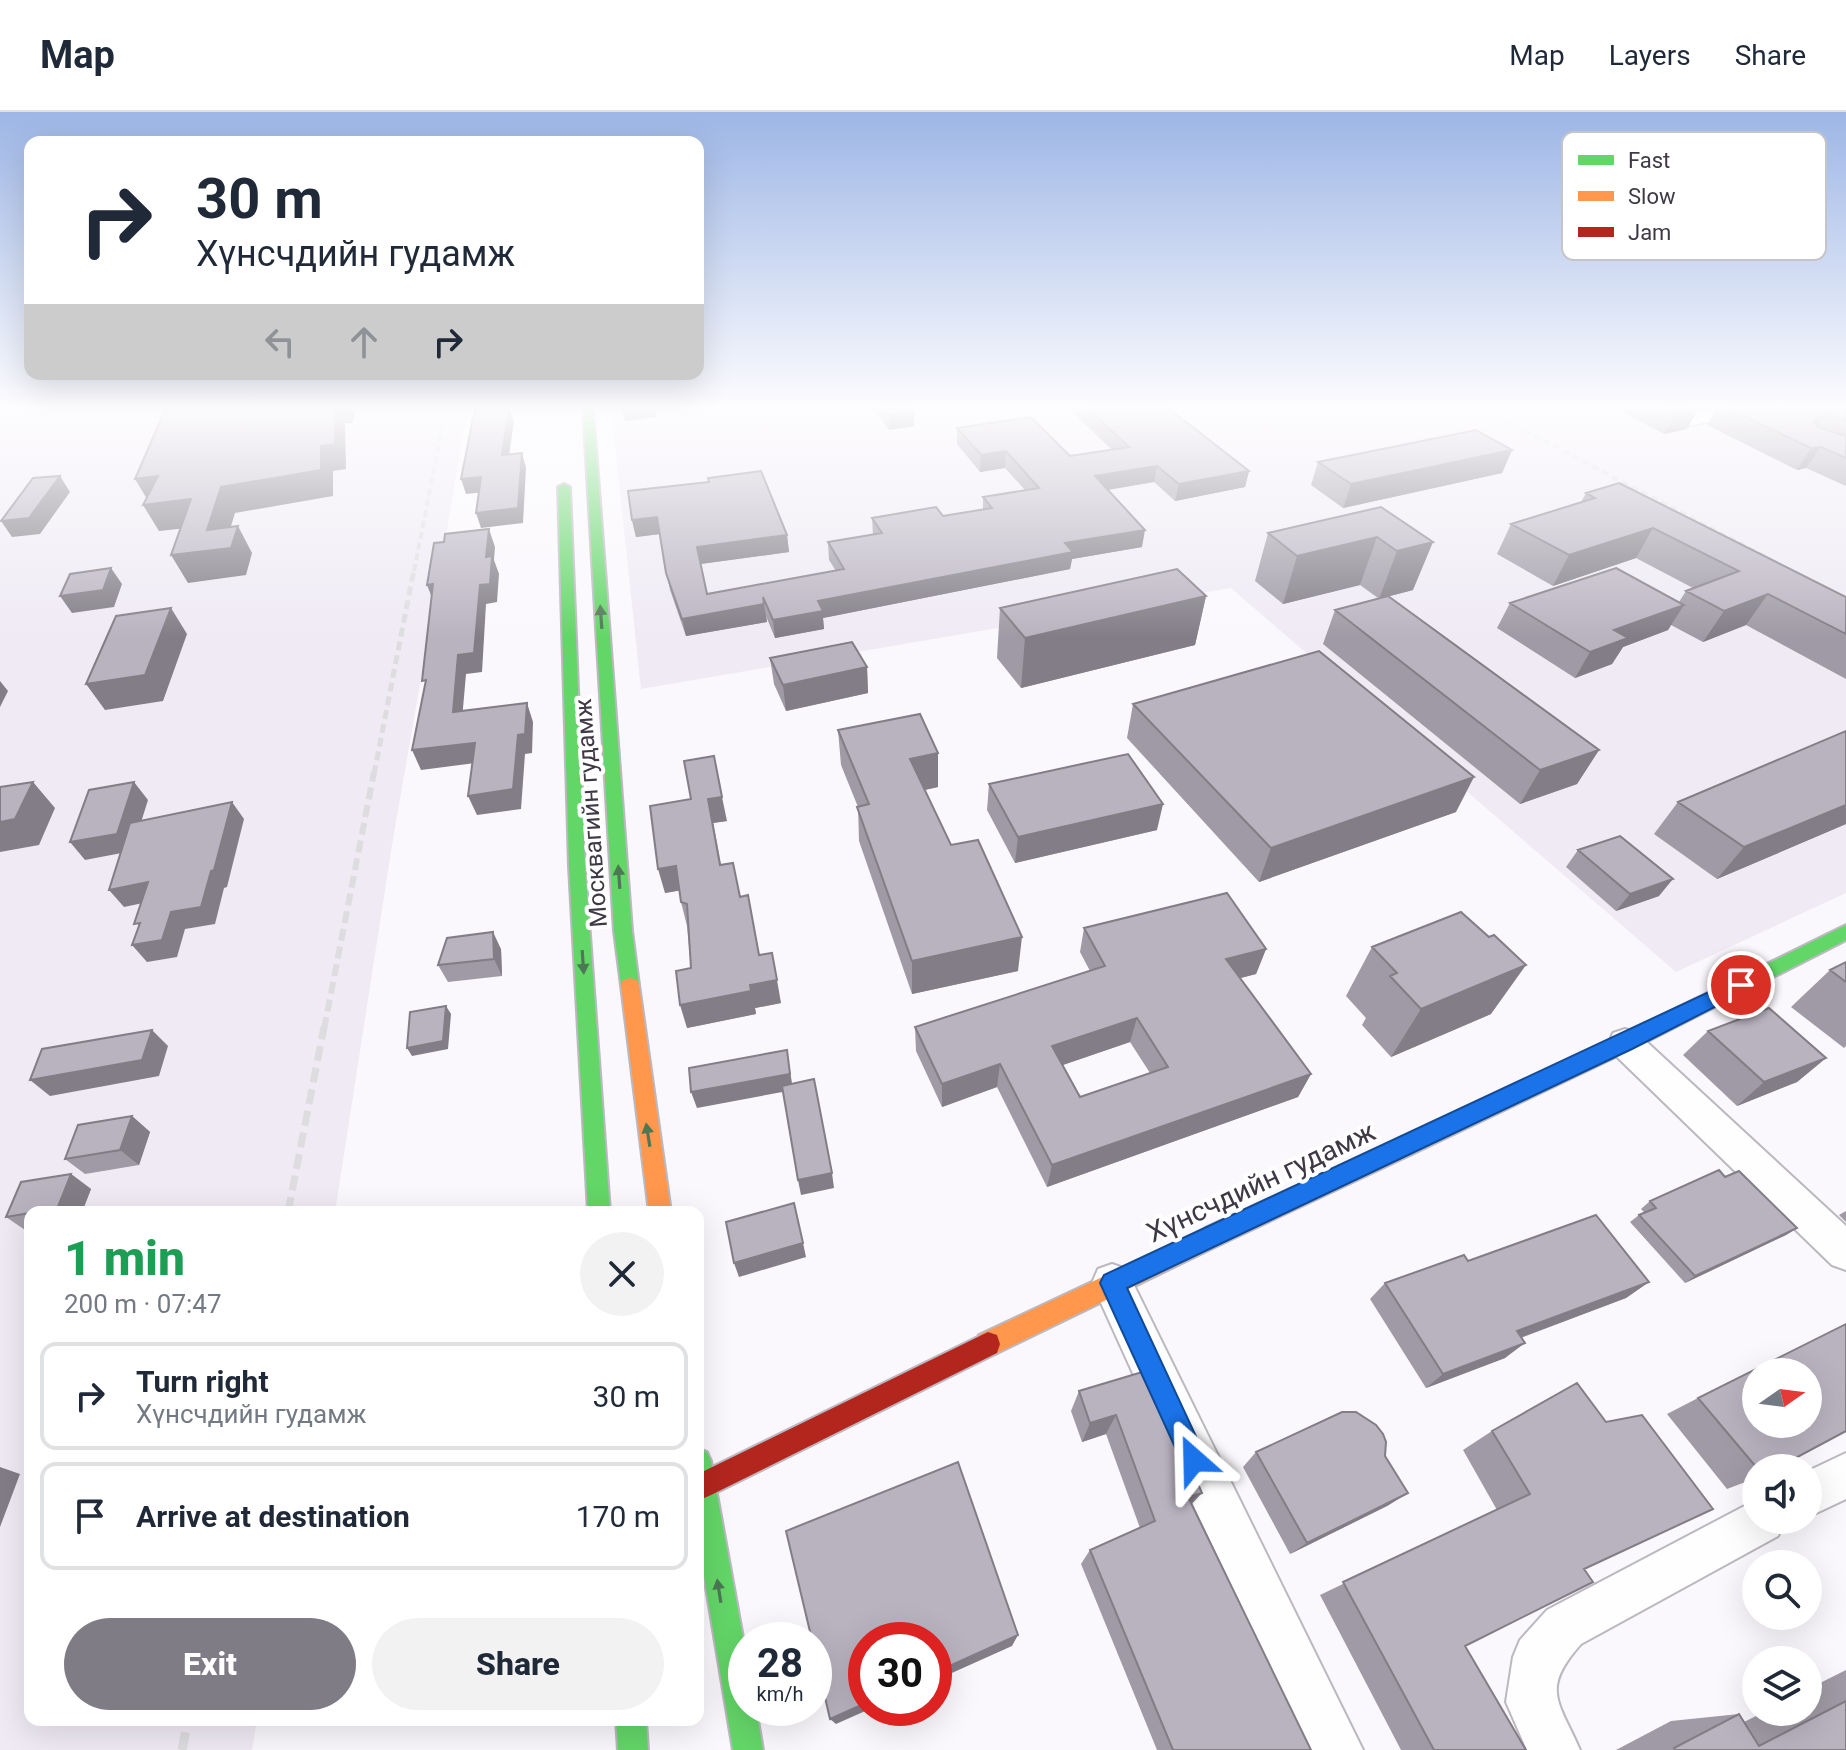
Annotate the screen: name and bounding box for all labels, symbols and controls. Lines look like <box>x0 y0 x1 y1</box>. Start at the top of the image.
text: Map <box>40 33 115 77</box>
text: Map <box>1509 39 1565 72</box>
text: Layers <box>1609 39 1691 72</box>
text: Share <box>1735 39 1806 72</box>
legend <box>1562 132 1826 260</box>
text: Fast <box>1628 148 1670 173</box>
text: 30 m <box>196 166 323 232</box>
icon: right <box>64 168 168 272</box>
text: Slow <box>1628 184 1676 209</box>
text: Jam <box>1628 220 1671 245</box>
text: Хүнсчдийн гудамж <box>196 233 515 275</box>
icon: left <box>258 320 302 364</box>
icon: ahead <box>342 320 386 364</box>
icon: right <box>426 320 470 364</box>
one-way arrow <box>594 604 607 629</box>
street label: Москвагийн гудамж <box>569 697 613 928</box>
one-way arrow <box>612 864 625 889</box>
one-way arrow <box>576 950 589 975</box>
pin <box>1707 951 1775 1019</box>
icon: arrive <box>1719 963 1763 1007</box>
street label: Хүнсчдийн гудамж <box>1142 1114 1381 1249</box>
one-way arrow <box>641 1122 654 1147</box>
text: 1 min <box>64 1230 185 1287</box>
button: close <box>580 1232 664 1316</box>
text: 200 m · 07:47 <box>64 1289 222 1319</box>
north arrow <box>1742 1358 1822 1438</box>
map controls <box>1742 1358 1822 1726</box>
text: Turn right <box>136 1364 269 1399</box>
icon: right <box>68 1374 112 1418</box>
text: 30 m <box>593 1379 660 1414</box>
text: Хүнсчдийн гудамж <box>136 1399 366 1429</box>
position arrow <box>1152 1418 1236 1502</box>
button: sound <box>1742 1454 1822 1534</box>
icon: arrive <box>68 1494 112 1538</box>
text: Arrive at destination <box>136 1499 410 1534</box>
text: 170 m <box>576 1499 660 1534</box>
button: search <box>1742 1550 1822 1630</box>
one-way arrow <box>712 1578 725 1603</box>
button: Exit <box>64 1618 356 1710</box>
button: Share <box>372 1618 664 1710</box>
speed limit sign: 30 <box>848 1622 952 1726</box>
text: 28 <box>757 1640 803 1687</box>
button: layers <box>1742 1646 1822 1726</box>
text: km/h <box>757 1682 803 1706</box>

